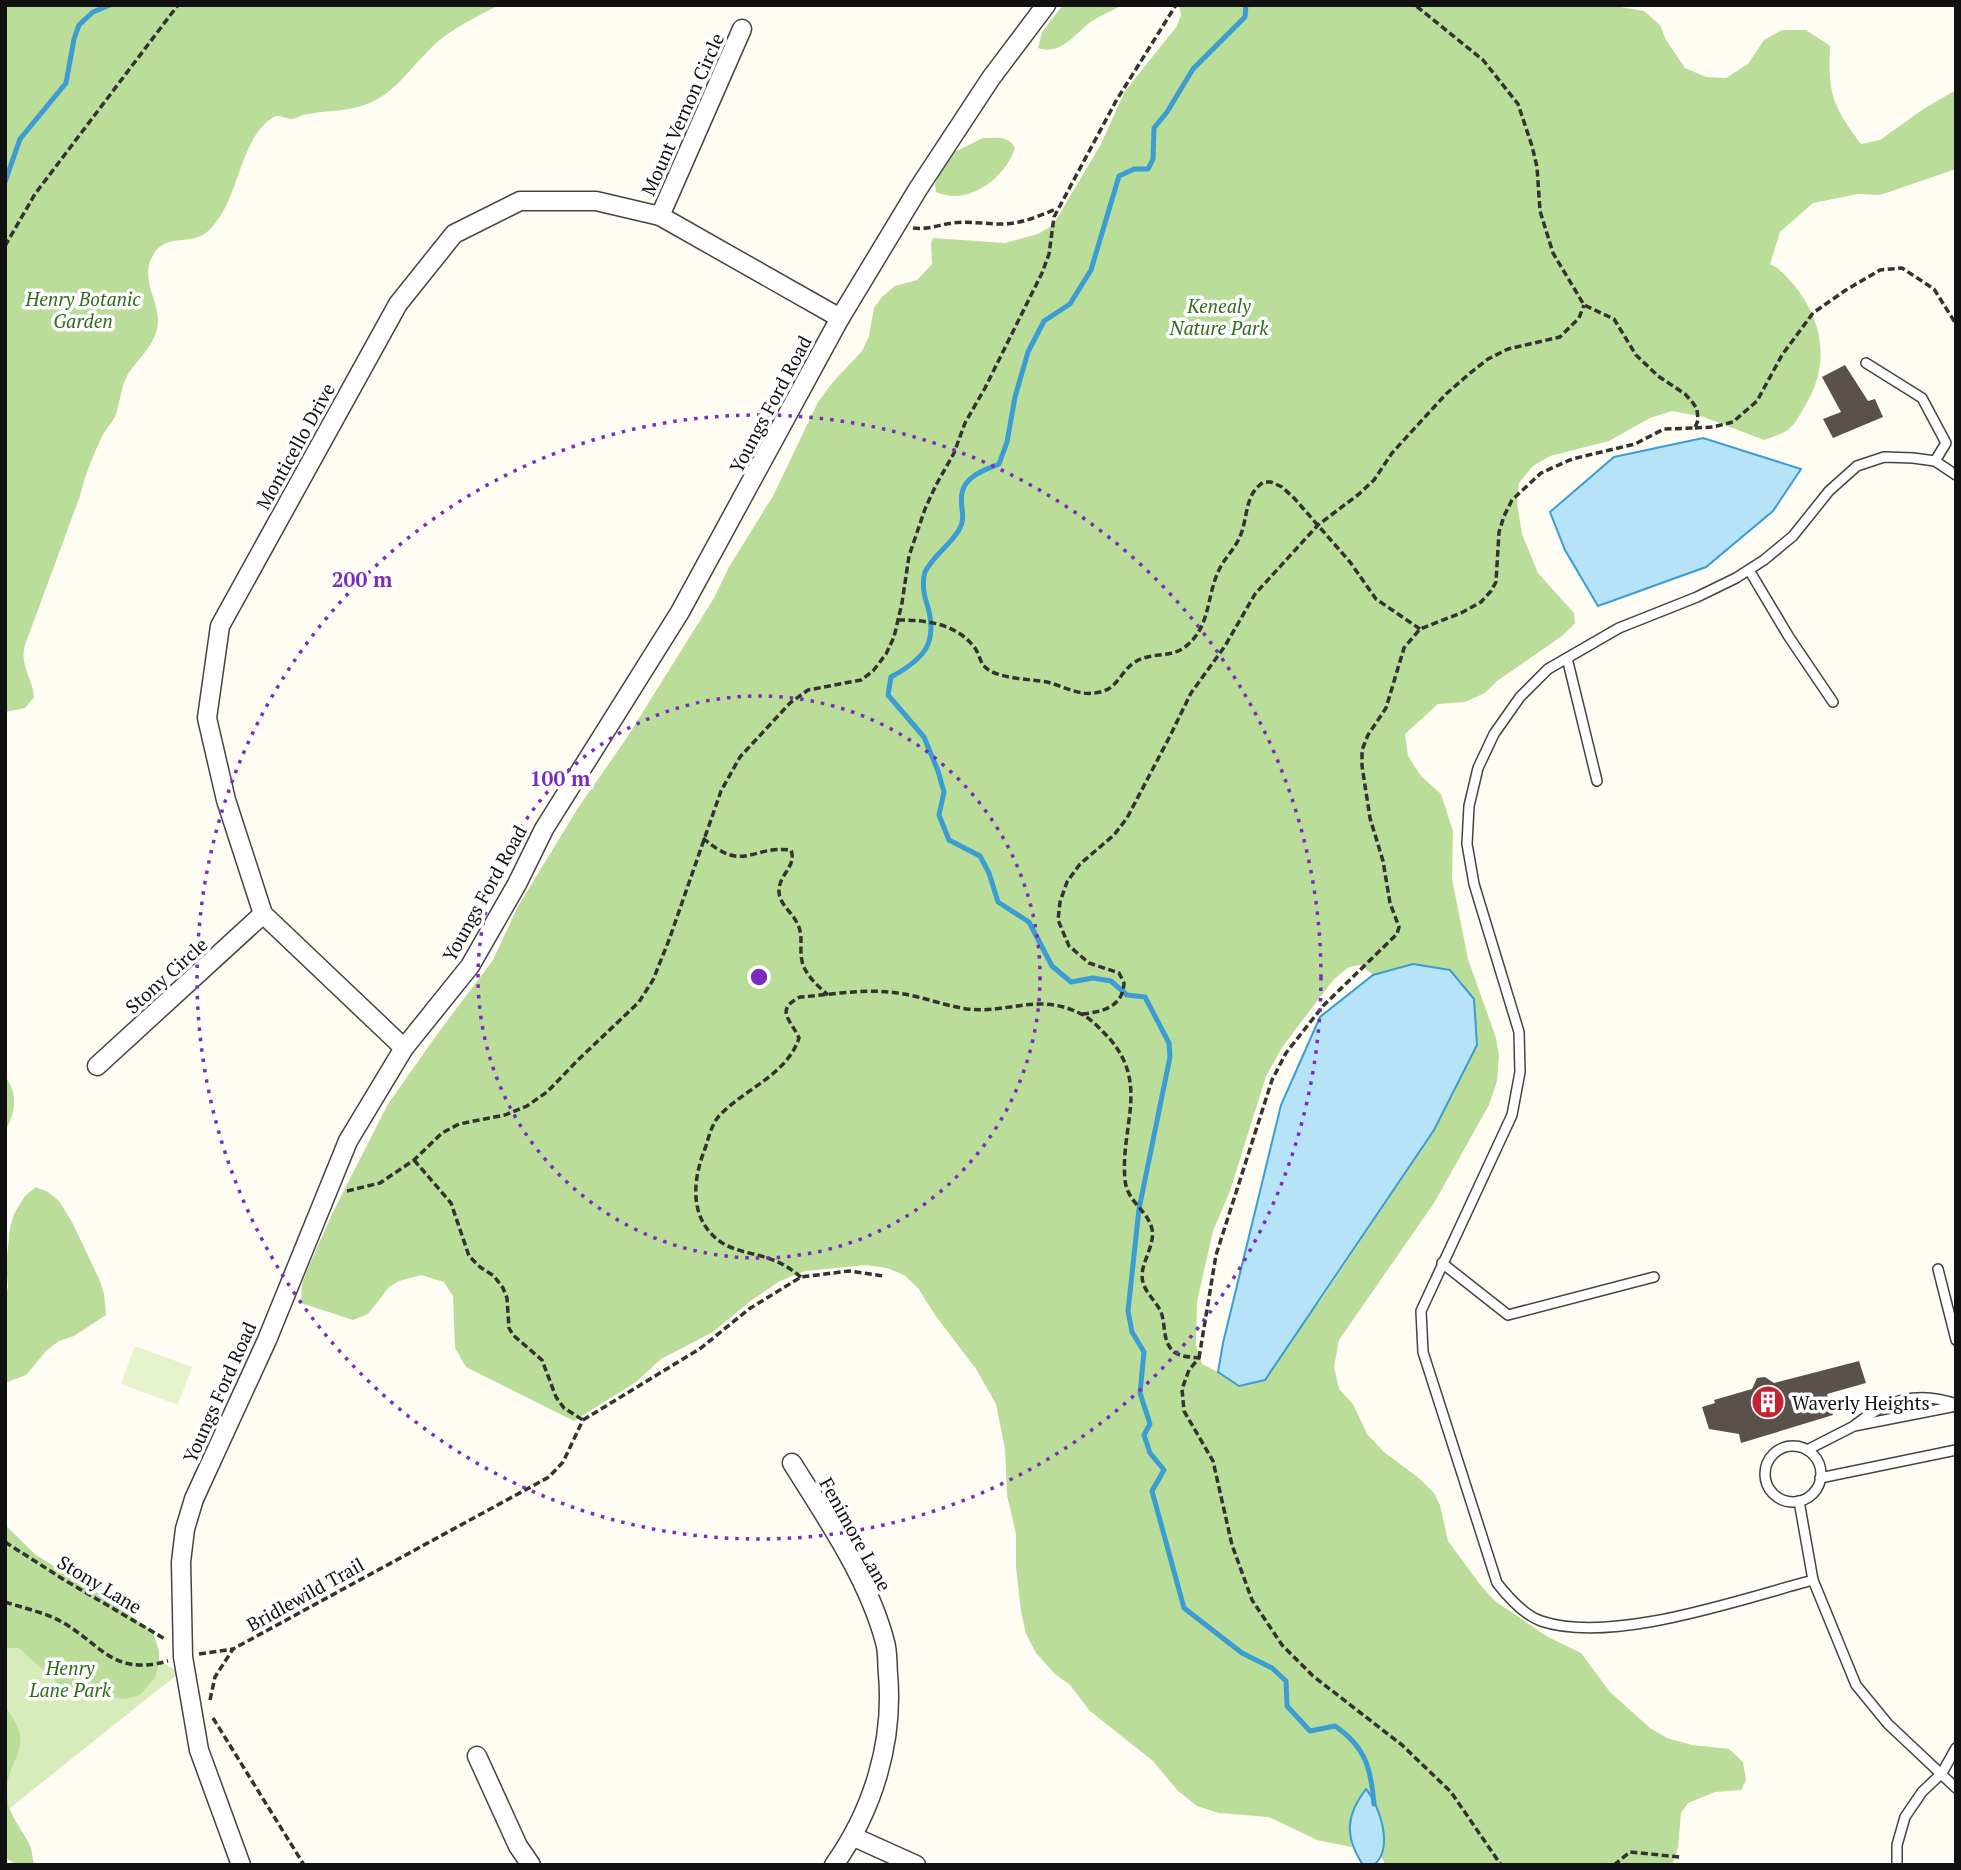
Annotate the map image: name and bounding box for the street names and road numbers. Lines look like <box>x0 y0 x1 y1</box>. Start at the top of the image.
street label: Mount Vernon Circle <box>635 29 729 199</box>
street label: Youngs Ford Road <box>723 331 817 477</box>
street label: Monticello Drive <box>250 378 340 514</box>
street label: Youngs Ford Road <box>436 820 532 965</box>
street label: Stony Circle <box>120 931 212 1019</box>
street label: Youngs Ford Road <box>177 1317 261 1466</box>
street label: Fenimore Lane <box>814 1473 898 1595</box>
street label: Stony Lane <box>53 1549 147 1619</box>
street label: Bridlewild Trail <box>242 1551 368 1637</box>

